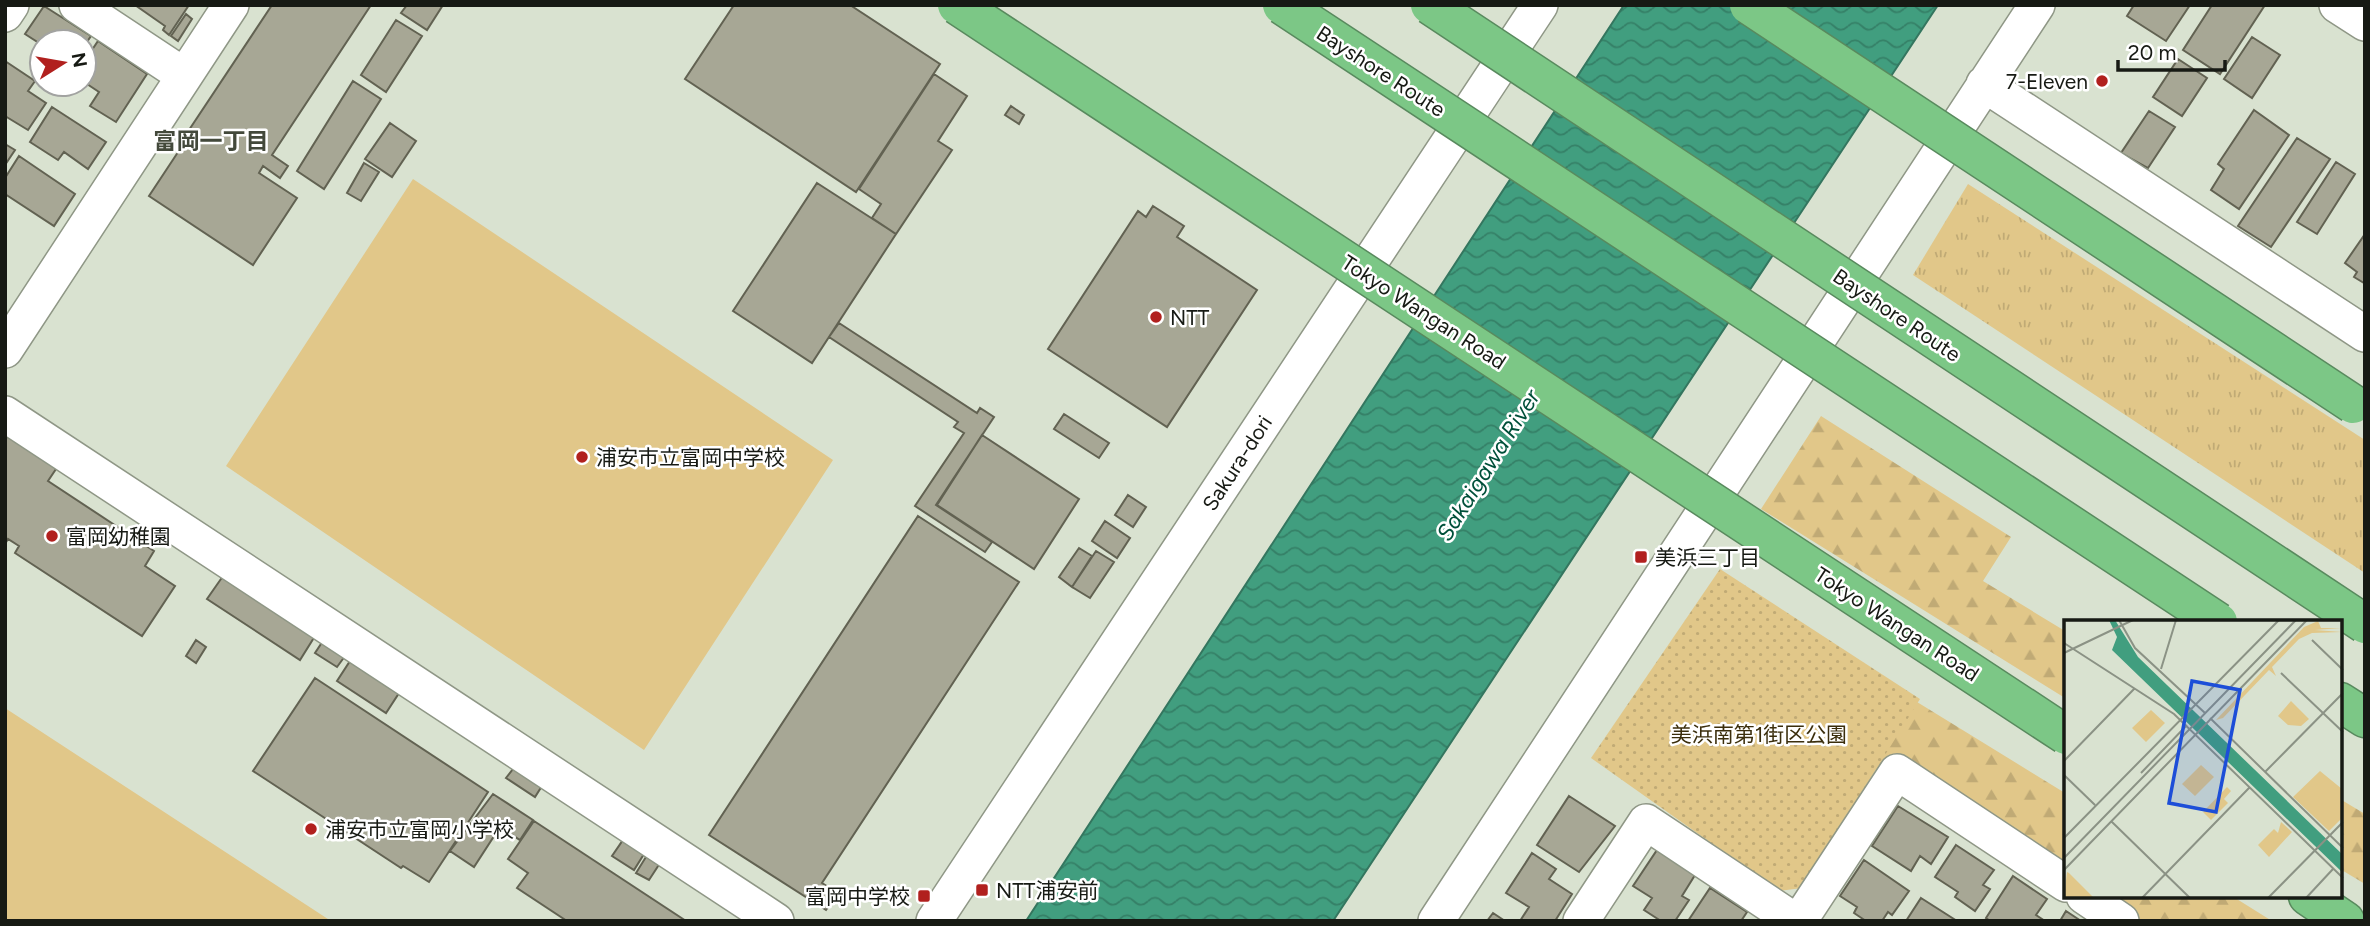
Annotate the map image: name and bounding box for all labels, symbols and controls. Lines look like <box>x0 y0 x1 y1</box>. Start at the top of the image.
street label: Bayshore Route <box>1312 20 1450 122</box>
north arrow <box>28 28 98 98</box>
scale bar <box>2118 28 2225 72</box>
text: 20 m <box>2128 40 2176 65</box>
text: N <box>67 50 92 69</box>
place label: 7-Eleven <box>2006 69 2088 94</box>
marker: 7-Eleven <box>2094 73 2110 89</box>
district label: 富岡一丁目 <box>154 127 269 155</box>
street label: Tokyo Wangan Road <box>1337 250 1511 374</box>
street label: Bayshore Route <box>1829 263 1965 367</box>
place label: NTT <box>1170 305 1210 330</box>
marker: NTT <box>1148 309 1164 325</box>
water label: Sakaigawa River <box>1430 383 1546 546</box>
street label: Sakura-dori <box>1197 411 1277 515</box>
place label: 浦安市立富岡中学校 <box>596 445 785 470</box>
marker: 浦安市立富岡中学校 <box>574 449 590 465</box>
place label: 富岡幼稚園 <box>66 524 171 549</box>
marker: 富岡幼稚園 <box>44 528 60 544</box>
place label: 美浜三丁目 <box>1655 545 1760 570</box>
marker: 美浜三丁目 <box>1633 549 1649 565</box>
street label: Tokyo Wangan Road <box>1810 562 1984 686</box>
inset map <box>2064 620 2342 898</box>
park label: 美浜南第1街区公園 <box>1671 722 1847 747</box>
place label: 浦安市立富岡小学校 <box>325 817 514 842</box>
marker: 浦安市立富岡小学校 <box>303 821 319 837</box>
place label: NTT浦安前 <box>996 878 1098 903</box>
marker: NTT浦安前 <box>974 882 990 898</box>
place label: 富岡中学校 <box>805 884 910 909</box>
marker: 富岡中学校 <box>916 888 932 904</box>

